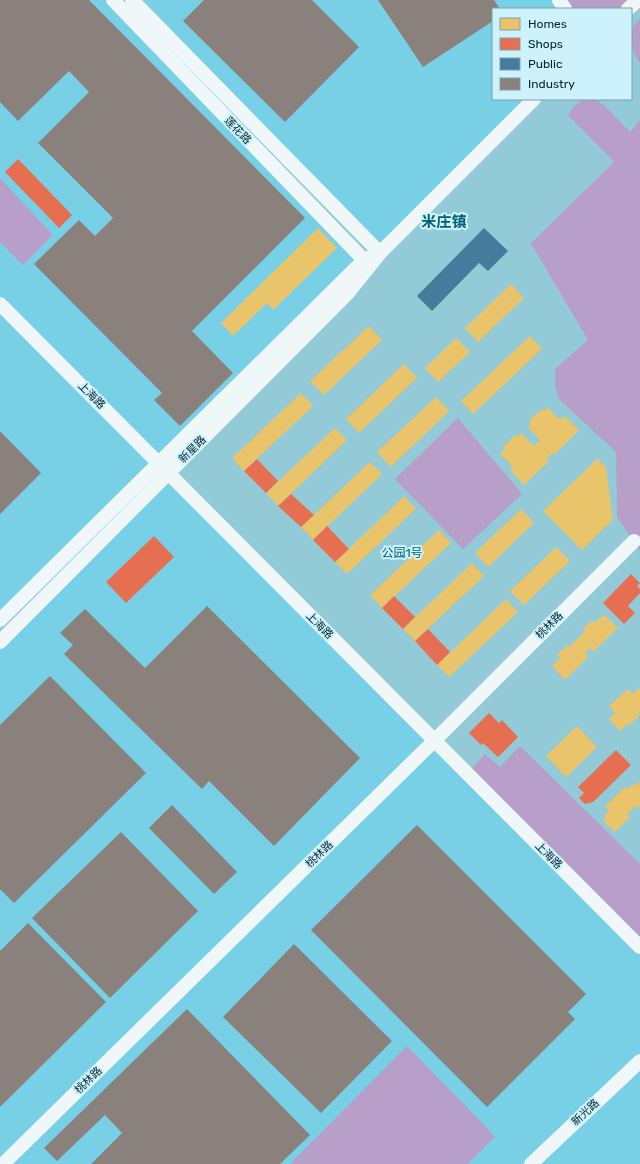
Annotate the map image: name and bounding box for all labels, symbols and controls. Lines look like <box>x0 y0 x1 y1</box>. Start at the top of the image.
legend <box>492 8 632 100</box>
text: Homes <box>528 17 567 31</box>
text: Shops <box>528 37 563 51</box>
text: Public <box>528 57 563 71</box>
text: Industry <box>528 77 575 91</box>
street label: 莲花路 <box>222 114 254 147</box>
district label: 米庄镇 <box>421 213 467 231</box>
street label: 上海路 <box>75 379 108 412</box>
street label: 新星路 <box>176 433 209 466</box>
district label: 公园1号 <box>381 546 423 560</box>
street label: 上海路 <box>303 609 336 642</box>
street label: 桃林路 <box>533 609 566 642</box>
street label: 桃林路 <box>303 838 336 870</box>
street label: 上海路 <box>532 839 565 872</box>
street label: 桃林路 <box>72 1064 105 1096</box>
street label: 新光路 <box>569 1096 602 1128</box>

